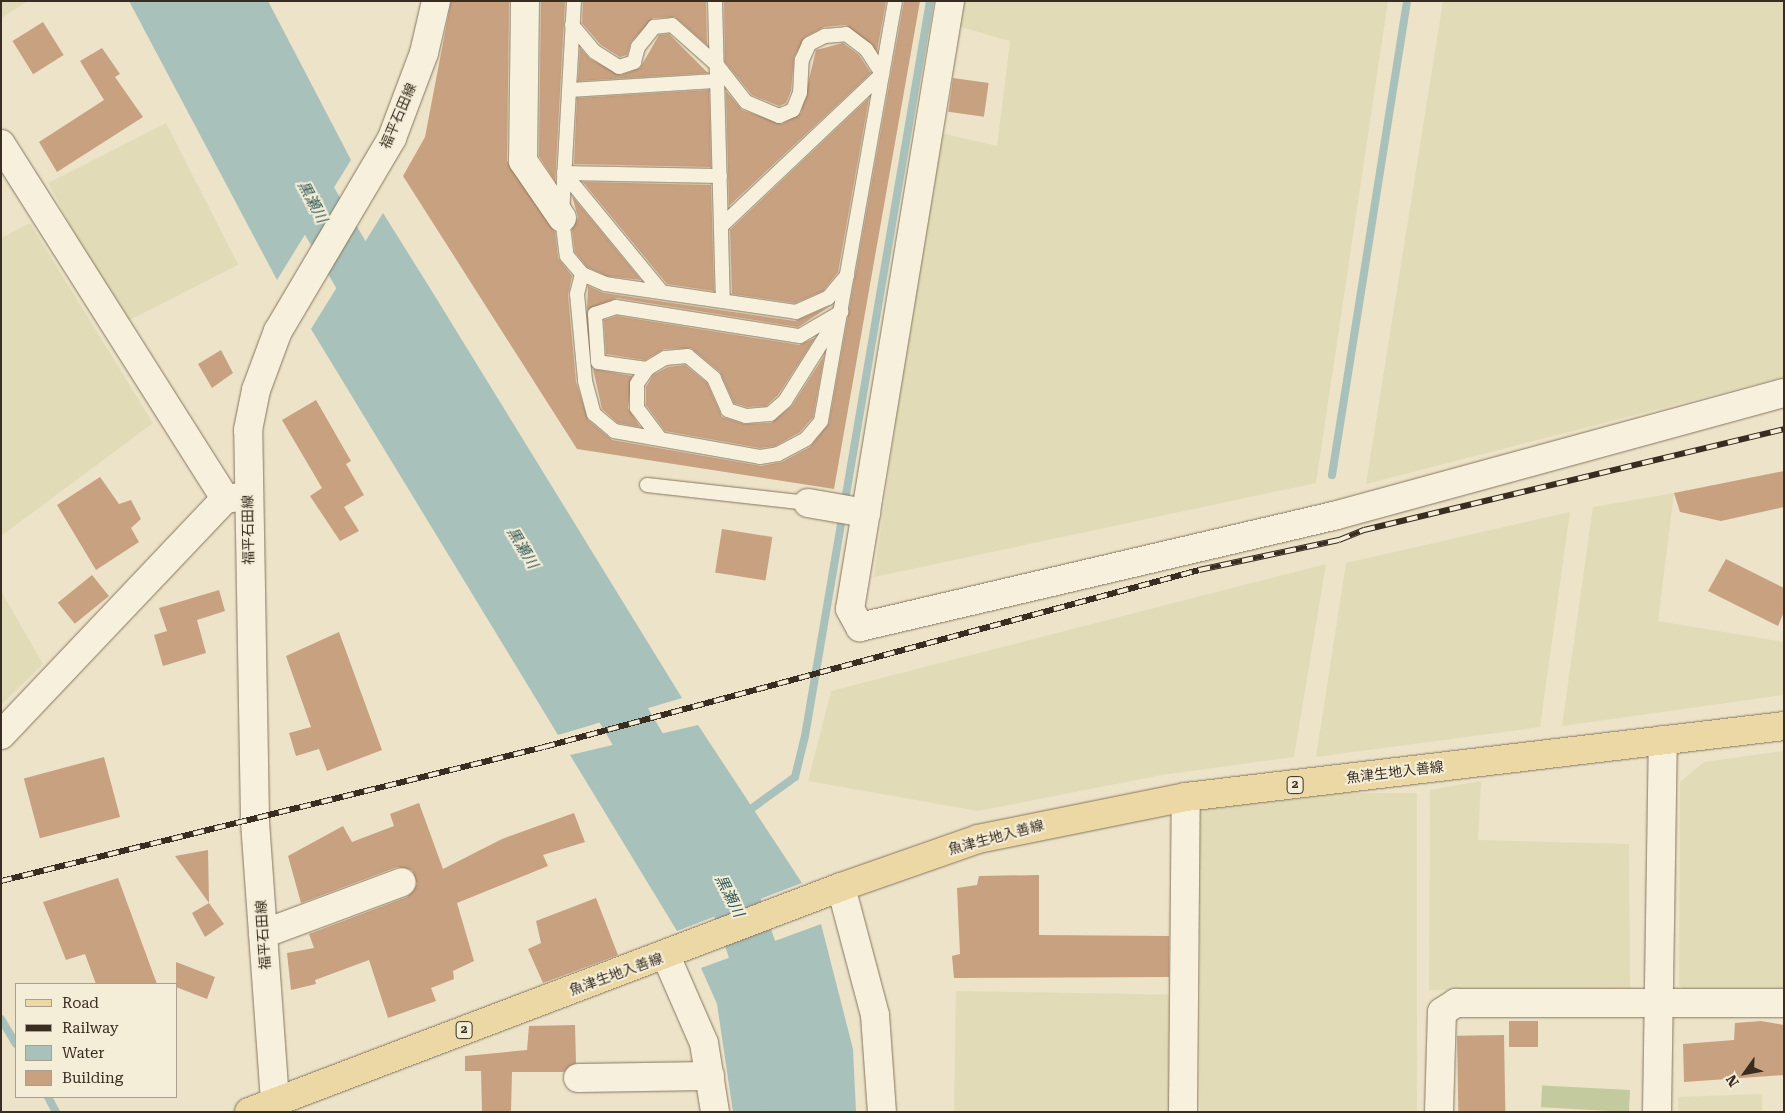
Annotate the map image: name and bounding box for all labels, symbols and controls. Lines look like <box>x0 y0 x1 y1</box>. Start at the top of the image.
street label: 福平石田線 <box>377 81 419 151</box>
water label: 黒瀬川 <box>293 178 331 226</box>
street label: 福平石田線 <box>239 495 257 565</box>
water label: 黒瀬川 <box>503 524 541 572</box>
street label: 魚津生地入善線 <box>1345 758 1445 786</box>
road number: 2 <box>1286 776 1304 794</box>
street label: 魚津生地入善線 <box>946 816 1046 858</box>
water label: 黒瀬川 <box>711 872 747 920</box>
street label: 福平石田線 <box>252 899 274 971</box>
street label: 魚津生地入善線 <box>567 949 665 999</box>
legend <box>15 983 178 1098</box>
text: Road <box>62 994 99 1012</box>
text: Railway <box>62 1019 119 1037</box>
road number: 2 <box>455 1020 473 1040</box>
text: Water <box>62 1044 104 1062</box>
north arrow <box>1720 1048 1770 1098</box>
text: Building <box>62 1069 123 1087</box>
text: N <box>1723 1072 1742 1090</box>

